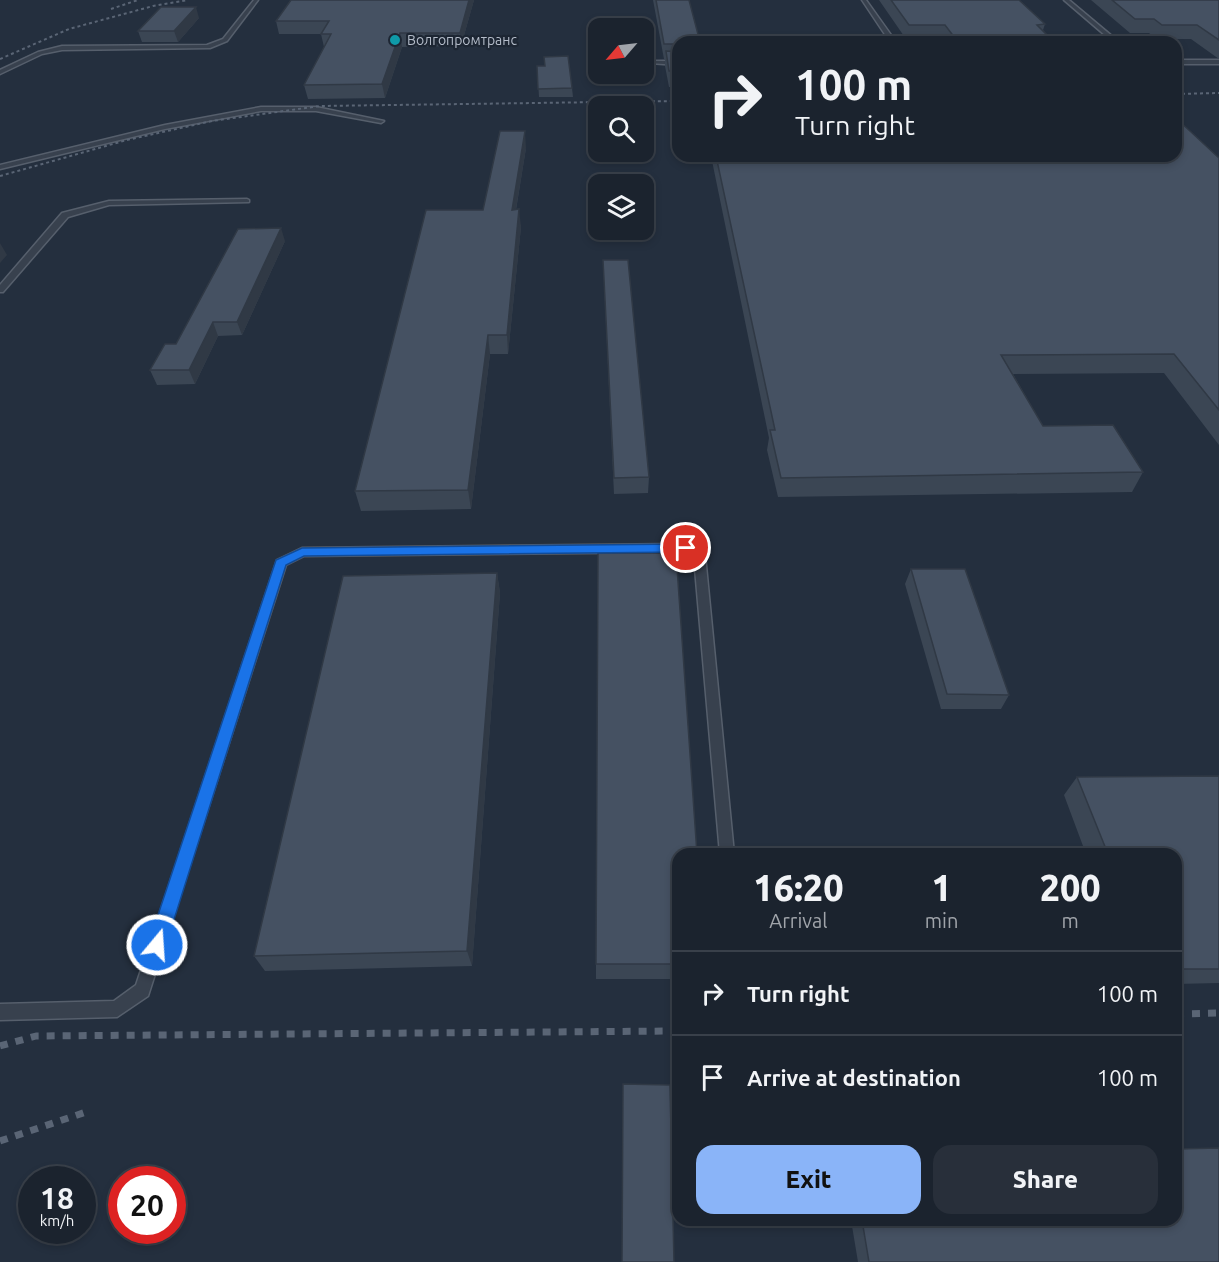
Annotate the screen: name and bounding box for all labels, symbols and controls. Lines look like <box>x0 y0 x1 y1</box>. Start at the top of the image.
north arrow <box>588 18 654 84</box>
map controls <box>588 18 654 240</box>
place label: Волгопромтранс <box>407 32 517 48</box>
marker: Волгопромтранс <box>388 33 402 47</box>
icon: right <box>696 60 774 138</box>
text: 100 m <box>795 61 912 108</box>
button: search <box>588 96 654 162</box>
text: Turn right <box>795 110 915 140</box>
button: layers <box>588 174 654 240</box>
pin <box>660 522 711 573</box>
icon: arrive <box>669 531 702 564</box>
text: 16:20 <box>753 867 843 908</box>
text: 1 <box>931 867 952 908</box>
text: 200 <box>1040 867 1101 908</box>
text: Arrival <box>769 909 828 932</box>
text: min <box>925 909 958 932</box>
text: m <box>1062 909 1079 932</box>
position arrow <box>125 913 189 977</box>
icon: right <box>696 977 729 1010</box>
text: Turn right <box>747 981 849 1006</box>
text: 100 m <box>1097 981 1158 1006</box>
icon: arrive <box>696 1061 729 1094</box>
text: Arrive at destination <box>747 1065 961 1090</box>
text: 100 m <box>1097 1065 1158 1090</box>
button: Exit <box>696 1145 921 1214</box>
button: Share <box>933 1145 1158 1214</box>
speed limit sign: 20 <box>108 1166 186 1244</box>
text: 18 <box>40 1181 74 1215</box>
text: km/h <box>40 1212 74 1229</box>

